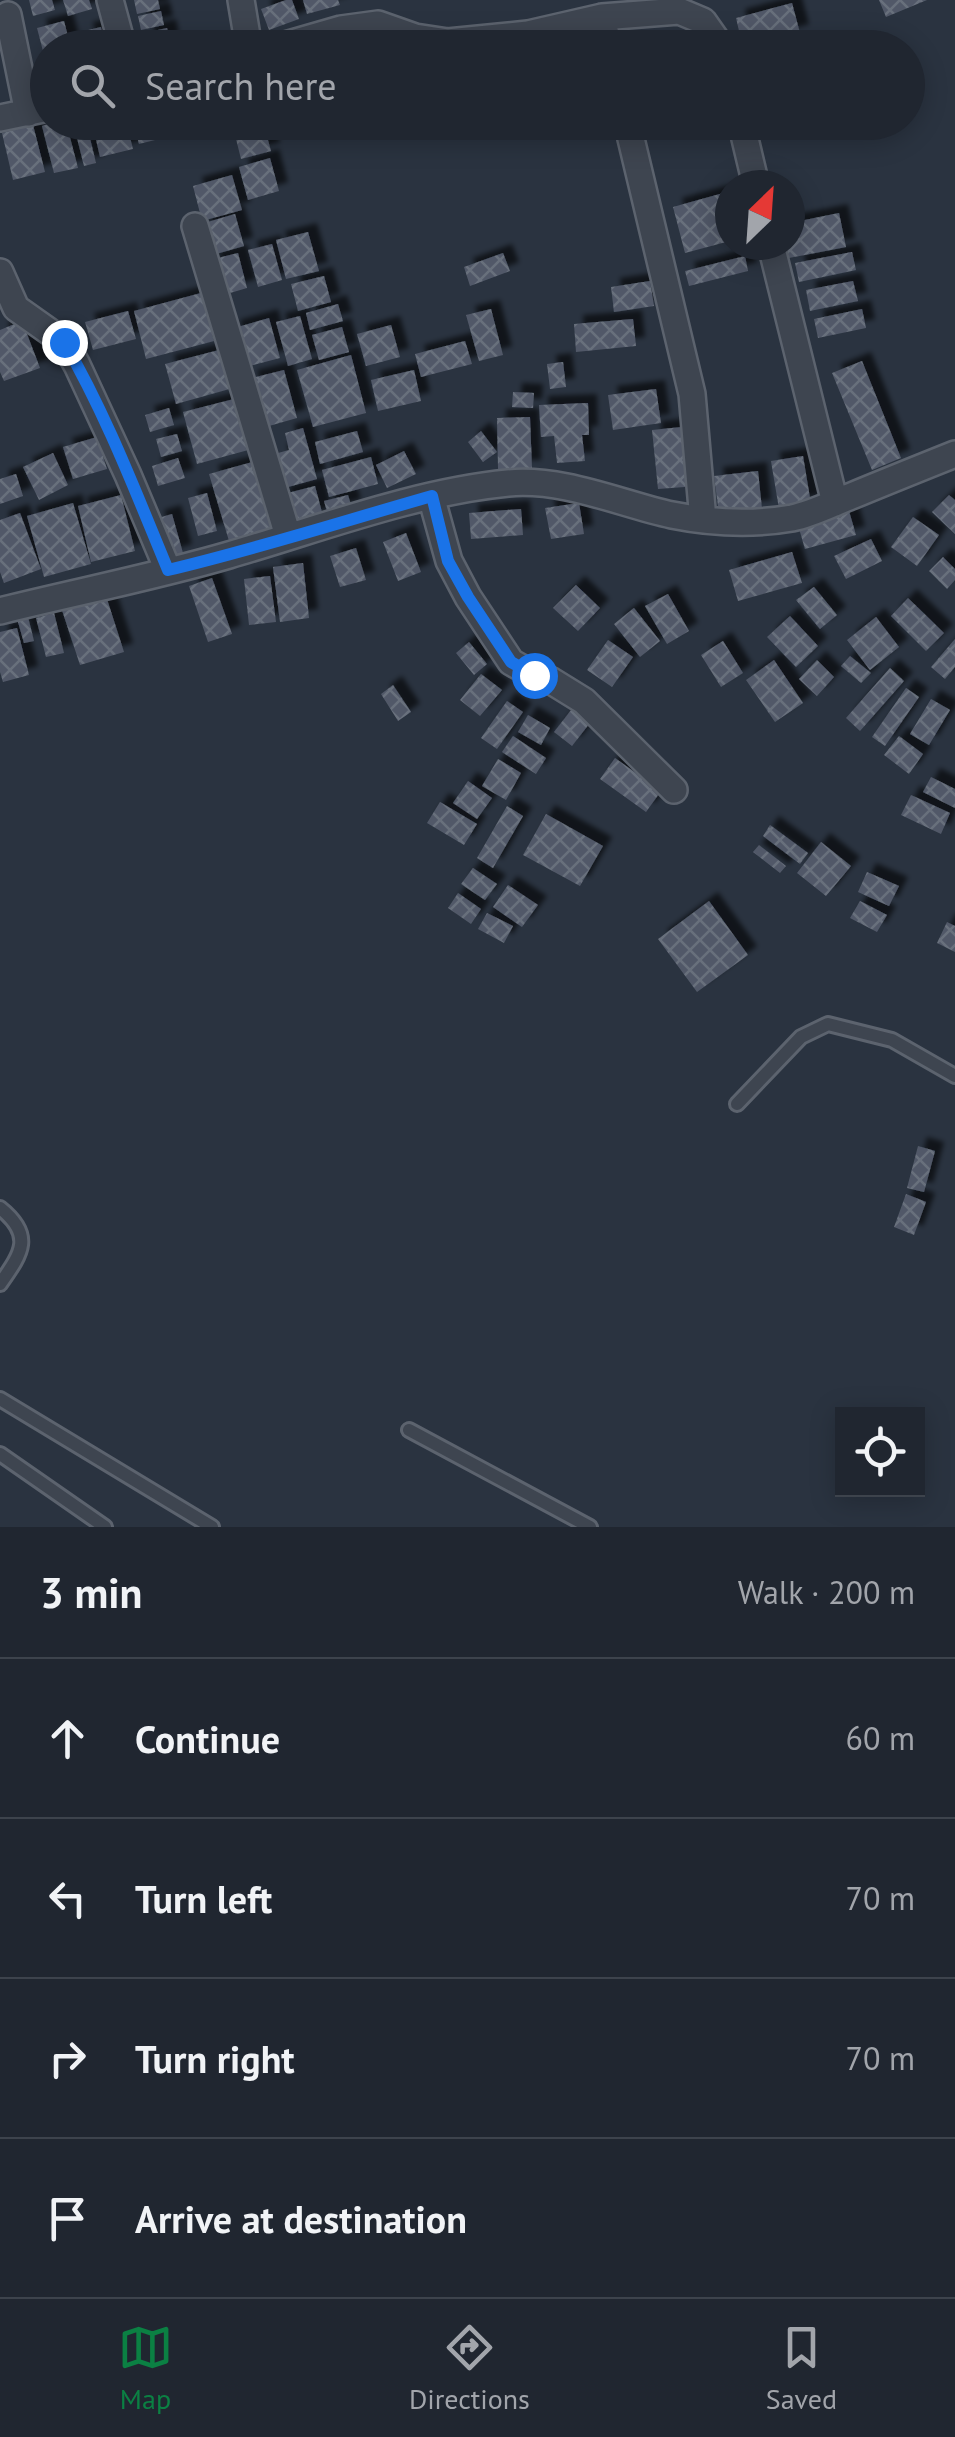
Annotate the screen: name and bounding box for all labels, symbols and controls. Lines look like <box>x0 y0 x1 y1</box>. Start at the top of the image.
search box <box>30 30 925 140</box>
icon: search <box>65 58 120 113</box>
text: Search here <box>145 61 337 110</box>
north arrow <box>715 170 805 260</box>
route end <box>42 320 88 366</box>
route start <box>512 653 558 699</box>
map controls <box>835 1407 925 1497</box>
button: locate <box>835 1407 925 1497</box>
text: 3 min <box>40 1565 142 1620</box>
text: Walk · 200 m <box>738 1571 915 1613</box>
icon: ahead <box>40 1711 95 1766</box>
text: Continue <box>135 1714 280 1763</box>
text: 60 m <box>846 1717 915 1759</box>
icon: left <box>40 1871 95 1926</box>
text: Turn left <box>135 1874 272 1923</box>
text: 70 m <box>846 1877 915 1919</box>
icon: right <box>40 2031 95 2086</box>
text: Turn right <box>135 2034 295 2083</box>
text: 70 m <box>846 2037 915 2079</box>
icon: arrive <box>40 2191 95 2246</box>
text: Arrive at destination <box>135 2194 467 2243</box>
tab: Map <box>118 2320 173 2417</box>
tab: Directions <box>409 2320 530 2417</box>
tab: Saved <box>766 2320 837 2417</box>

